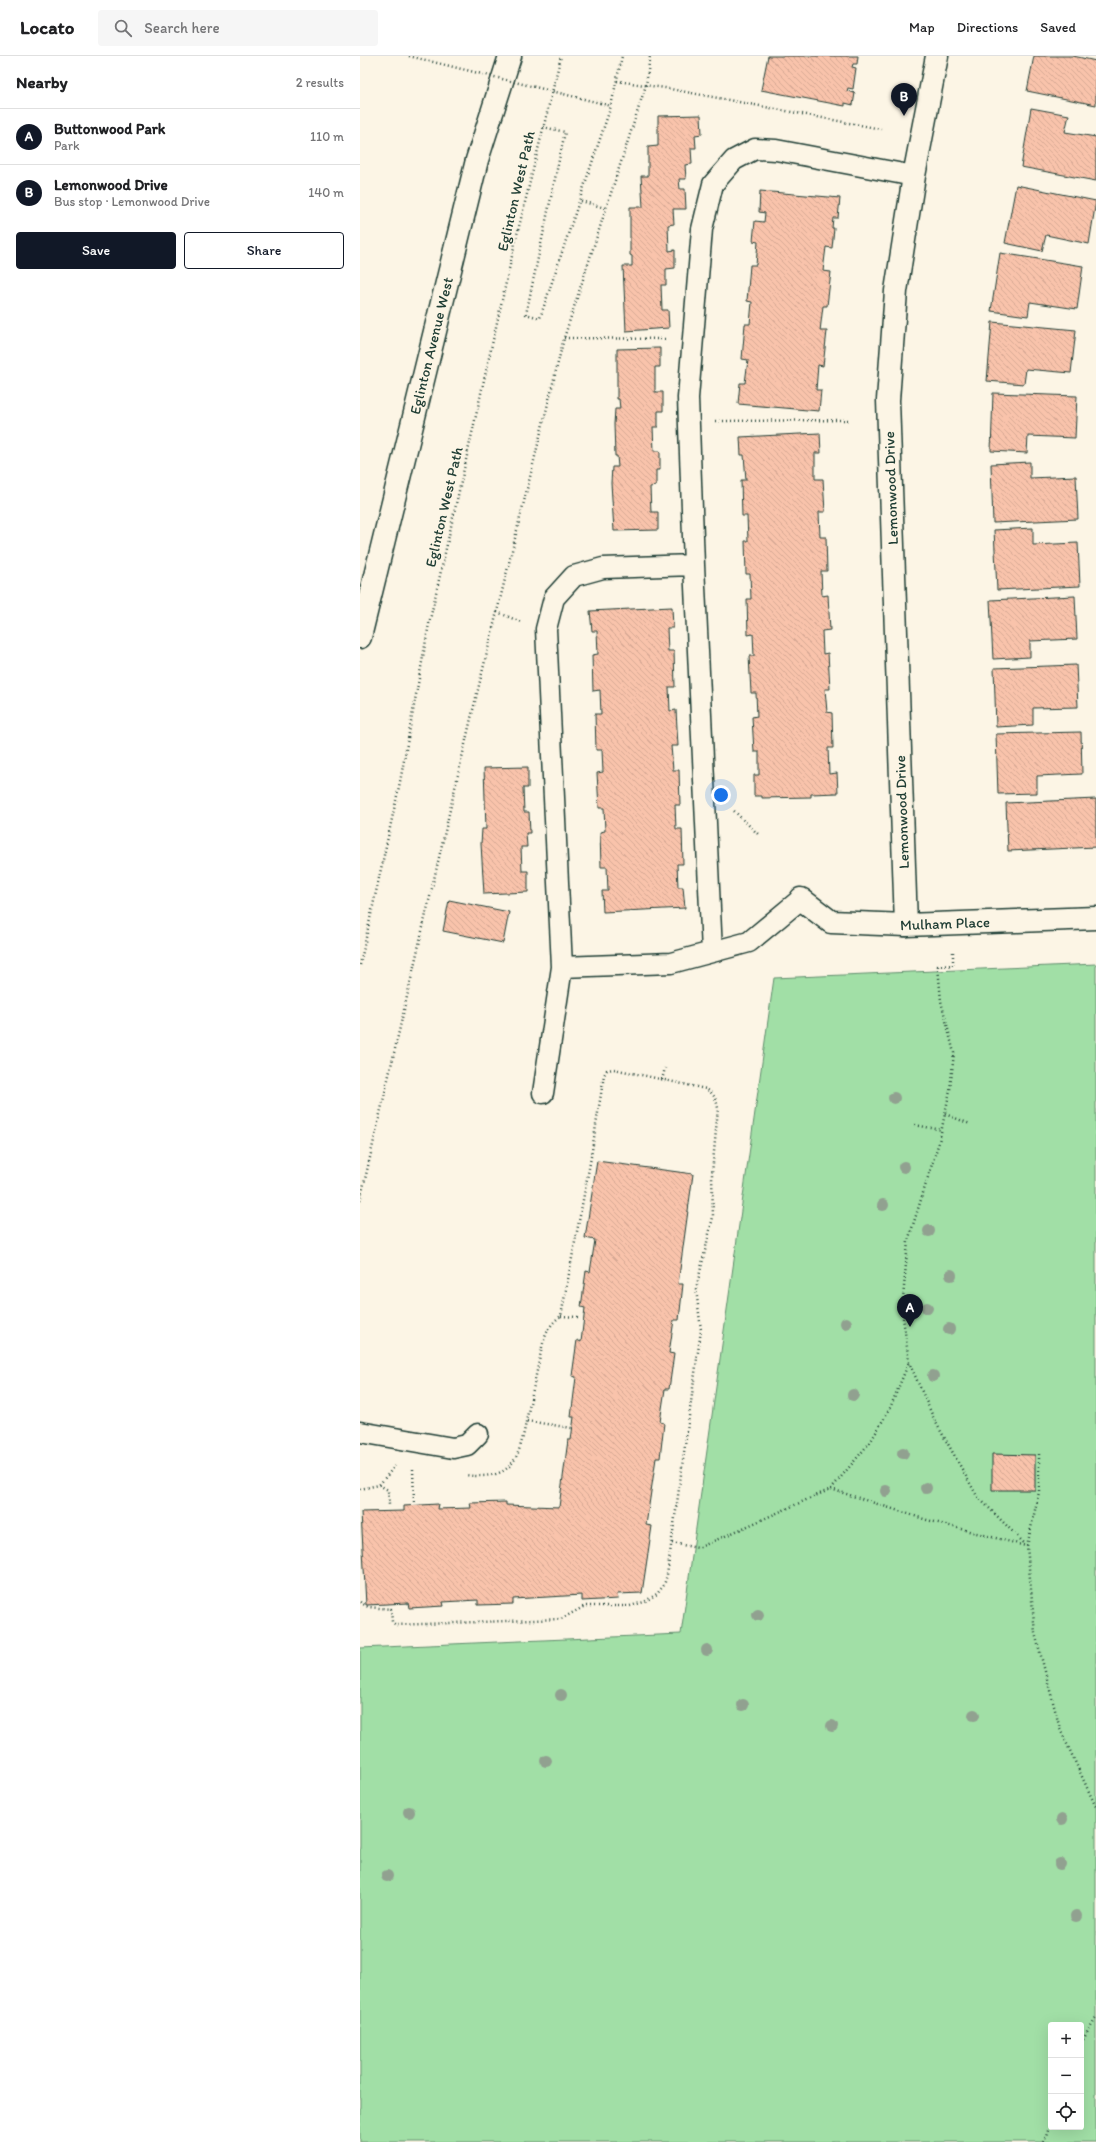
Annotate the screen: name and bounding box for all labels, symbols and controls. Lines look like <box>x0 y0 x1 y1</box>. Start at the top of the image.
search box <box>98 10 378 46</box>
text: Locato <box>20 16 74 39</box>
icon: search <box>112 17 134 39</box>
text: Search here <box>144 19 220 37</box>
text: Map <box>909 19 935 36</box>
text: Directions <box>957 19 1018 36</box>
text: Saved <box>1040 19 1076 36</box>
text: Nearby <box>16 72 68 92</box>
text: 2 results <box>296 75 344 90</box>
pin: B <box>891 83 917 116</box>
text: Buttonwood Park <box>54 120 165 138</box>
text: A <box>25 129 33 144</box>
text: 110 m <box>310 129 344 144</box>
street label: Eglinton West Path <box>493 129 539 253</box>
text: Park <box>54 138 80 153</box>
text: Lemonwood Drive <box>54 176 168 194</box>
text: B <box>25 185 33 200</box>
text: 140 m <box>308 185 344 200</box>
text: Bus stop · Lemonwood Drive <box>54 194 210 209</box>
button: Save <box>16 232 176 269</box>
button: Share <box>184 232 344 269</box>
street label: Eglinton Avenue West <box>406 275 457 416</box>
street label: Lemonwood Drive <box>880 431 902 545</box>
street label: Eglinton West Path <box>421 445 467 569</box>
street label: Lemonwood Drive <box>891 755 913 869</box>
your location <box>711 785 731 805</box>
street label: Mulham Place <box>900 913 990 934</box>
pin: A <box>897 1294 923 1327</box>
map controls <box>1048 2022 1084 2130</box>
button: + <box>1048 2022 1084 2058</box>
button: − <box>1048 2058 1084 2094</box>
button: locate <box>1048 2094 1084 2130</box>

